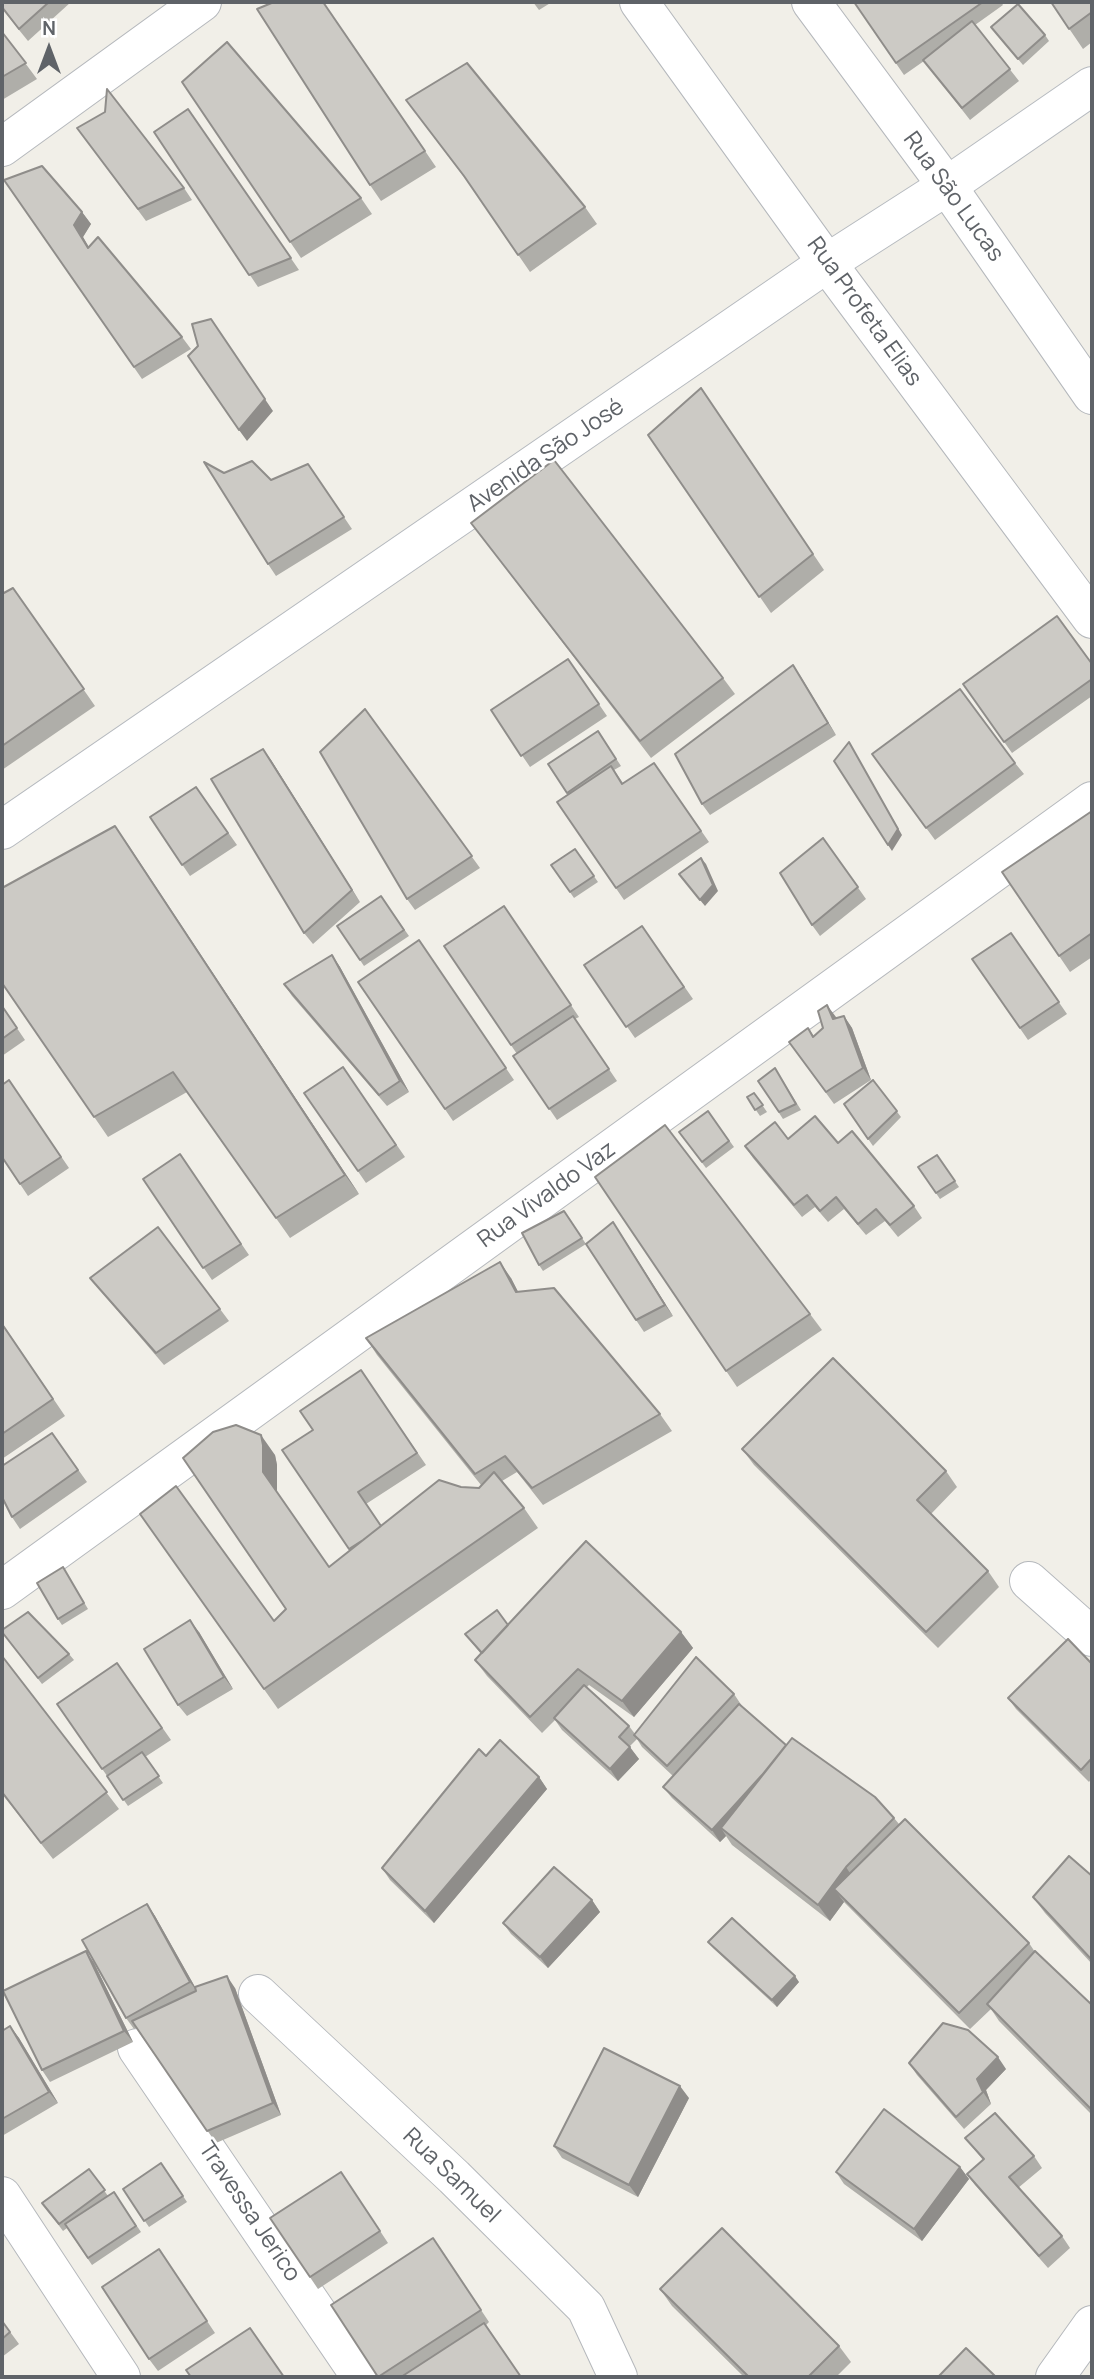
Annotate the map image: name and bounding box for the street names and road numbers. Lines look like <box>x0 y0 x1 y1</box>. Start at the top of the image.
street label: Rua São Lucas <box>897 127 1009 267</box>
street label: Rua Profeta Elias <box>801 232 927 392</box>
street label: Avenida São José <box>462 393 630 519</box>
street label: Rua Vivaldo Vaz <box>473 1136 621 1254</box>
street label: Rua Samuel <box>397 2123 505 2229</box>
street label: Travessa Jerico <box>192 2137 306 2287</box>

